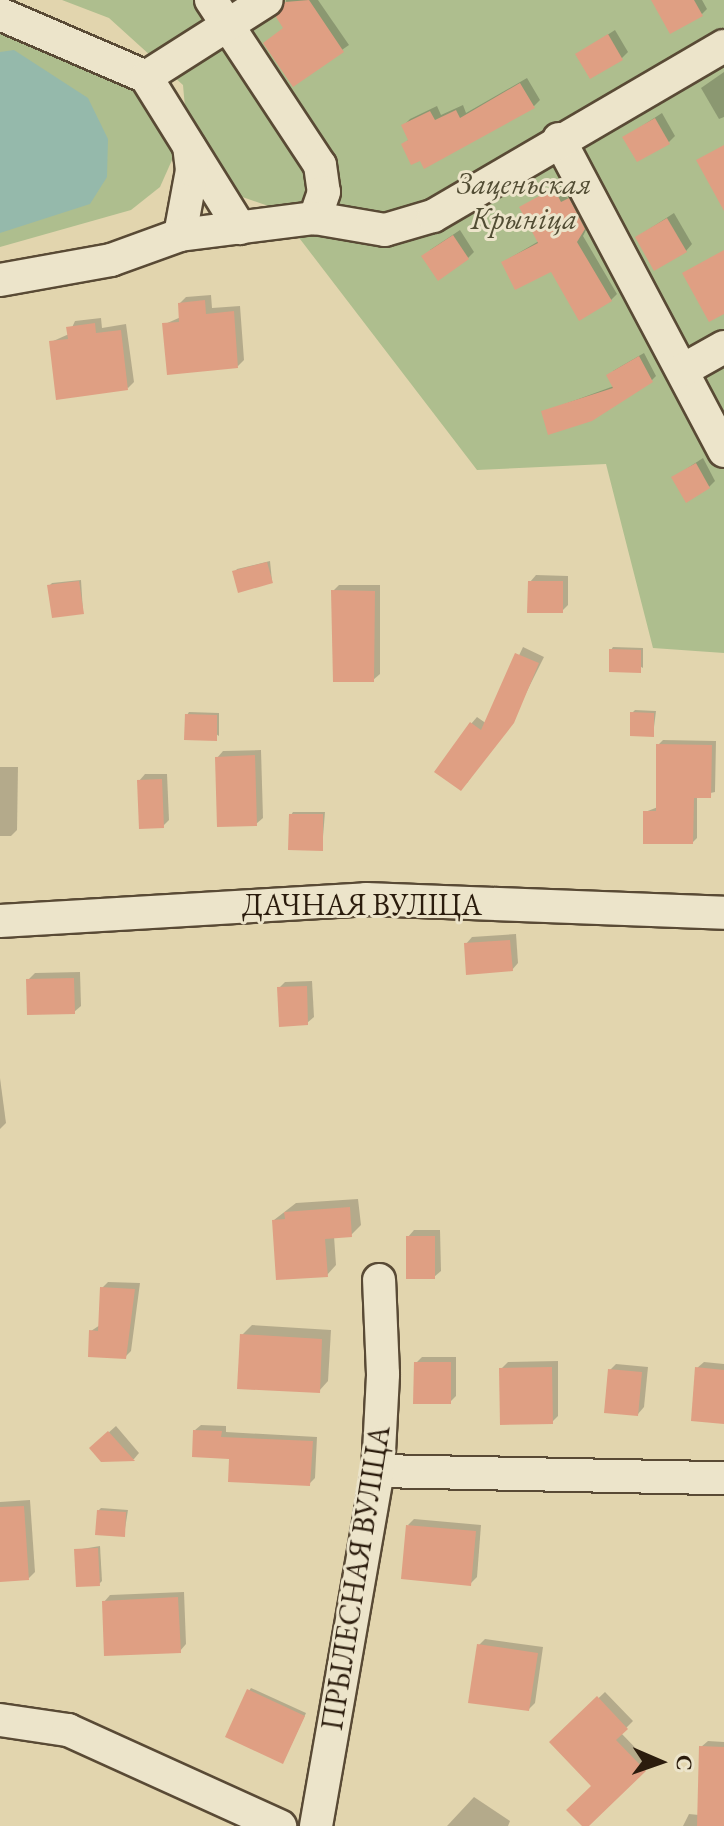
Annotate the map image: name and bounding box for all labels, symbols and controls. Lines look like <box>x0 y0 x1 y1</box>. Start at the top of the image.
park label: Заценьская Крыніца <box>456 166 592 236</box>
street label: ДАЧНАЯ ВУЛІЦА <box>242 887 482 923</box>
street label: ПРЫЛЕСНАЯ ВУЛІЦА <box>314 1423 398 1733</box>
north arrow <box>620 1722 700 1802</box>
text: С <box>670 1755 699 1771</box>

